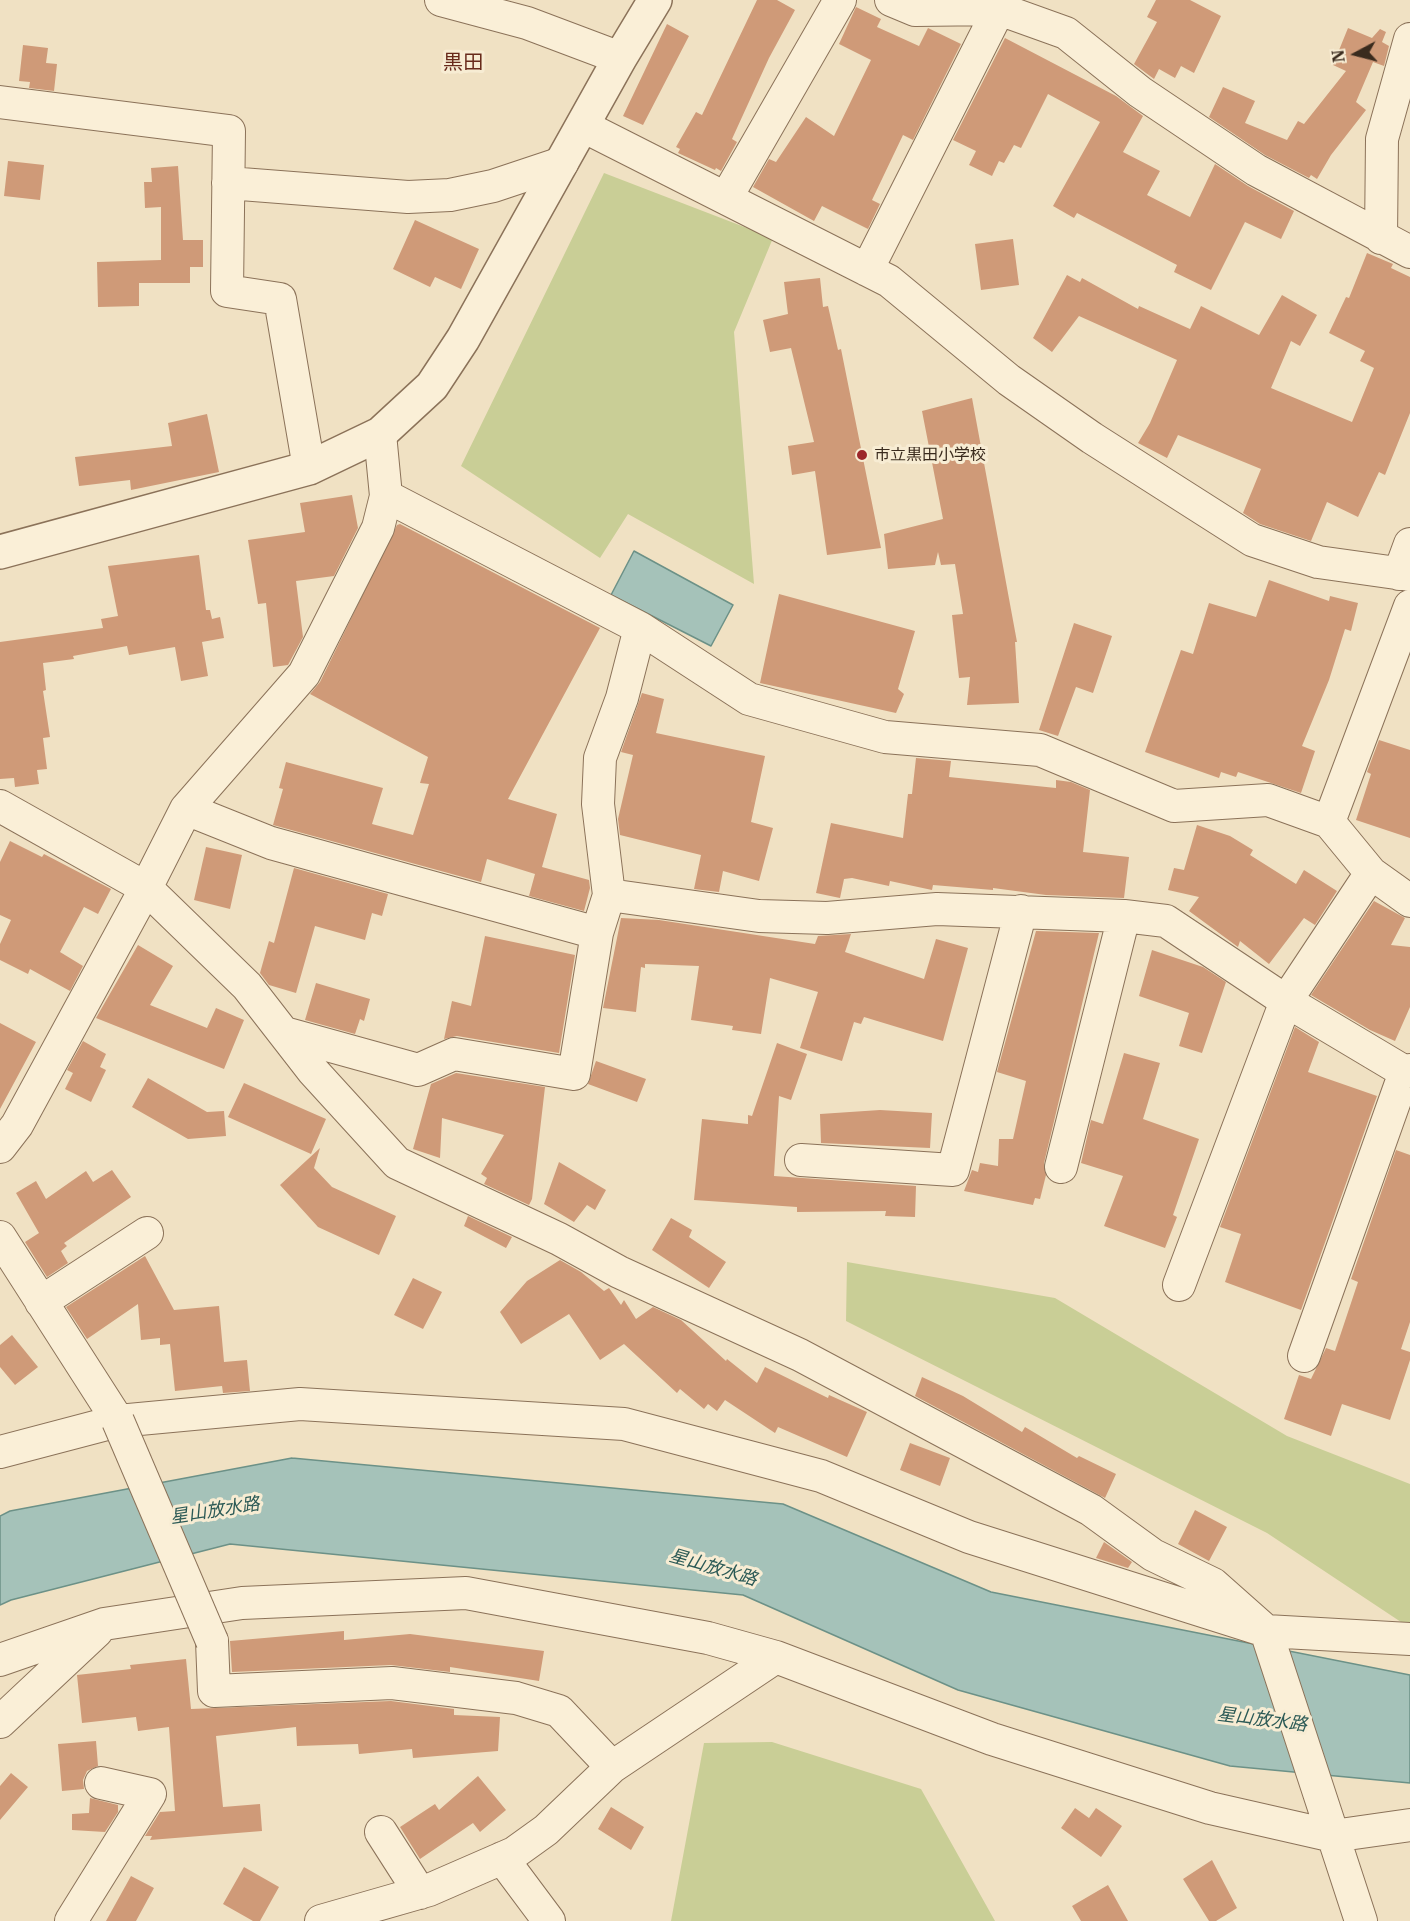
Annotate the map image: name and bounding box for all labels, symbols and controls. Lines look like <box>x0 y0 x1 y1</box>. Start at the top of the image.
north arrow <box>1326 24 1386 84</box>
text: N <box>1327 49 1349 64</box>
district label: 黒田 <box>443 51 483 75</box>
place label: 市立黒田小学校 <box>874 445 986 465</box>
marker: 市立黒田小学校 <box>855 448 869 462</box>
water label: 星山放水路 <box>169 1493 261 1529</box>
water label: 星山放水路 <box>667 1545 759 1591</box>
water label: 星山放水路 <box>1216 1704 1308 1736</box>

